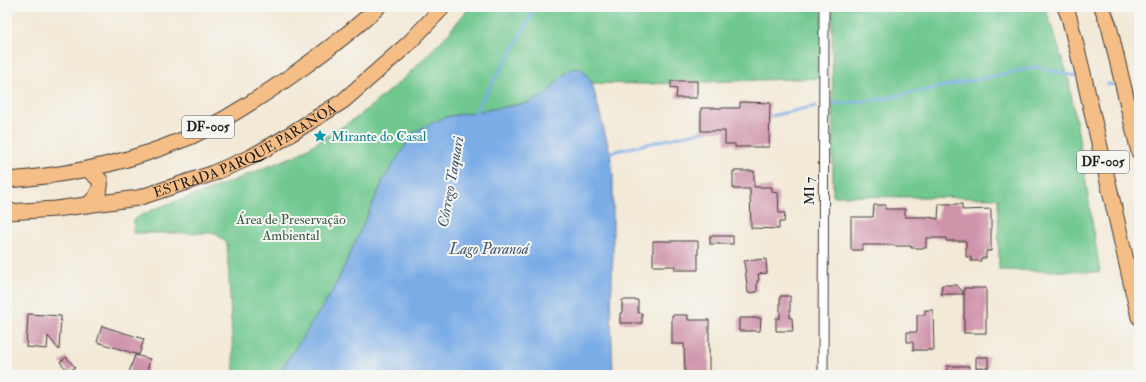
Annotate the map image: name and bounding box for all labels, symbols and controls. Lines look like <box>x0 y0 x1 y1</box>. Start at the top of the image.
street label: ESTRADA PARQUE PARANOÁ <box>151 99 339 201</box>
road number: DF-005 <box>182 116 234 138</box>
place icon: Mirante do Casal <box>312 128 328 144</box>
place label: Mirante do Casal <box>331 128 427 145</box>
water label: Córrego Taquari <box>434 135 468 229</box>
road number: DF-005 <box>1077 151 1129 173</box>
street label: MI 7 <box>801 176 818 205</box>
park label: Área de Preservação Ambiental <box>235 211 346 244</box>
water label: Lago Paranoá <box>448 240 531 259</box>

